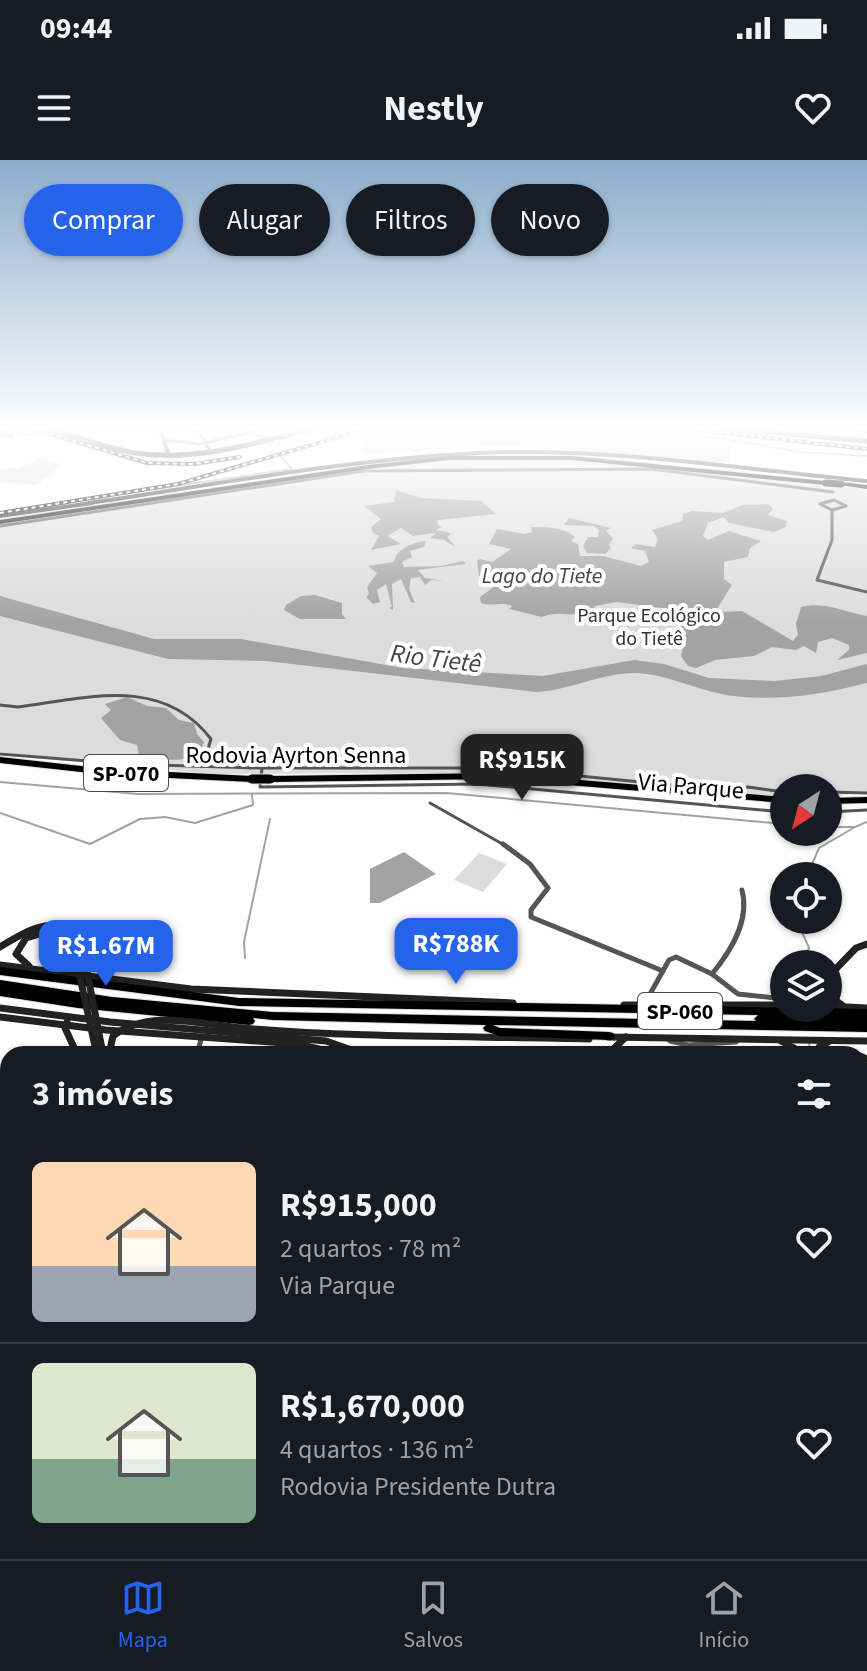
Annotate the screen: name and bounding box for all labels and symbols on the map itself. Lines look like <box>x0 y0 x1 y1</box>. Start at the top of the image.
water label: Lago do Tiete <box>482 560 602 592</box>
park label: Parque Ecológico do Tietê <box>577 602 721 653</box>
water label: Rio Tietê <box>388 635 484 682</box>
pin: R$915K <box>457 734 587 802</box>
street label: Rodovia Ayrton Senna <box>186 738 406 773</box>
road number: SP-070 <box>84 755 168 791</box>
street label: Via Parque <box>637 764 745 809</box>
north arrow <box>770 774 842 846</box>
pin: R$788K <box>391 918 521 986</box>
pin: R$1.67M <box>32 920 180 988</box>
road number: SP-060 <box>638 993 722 1029</box>

